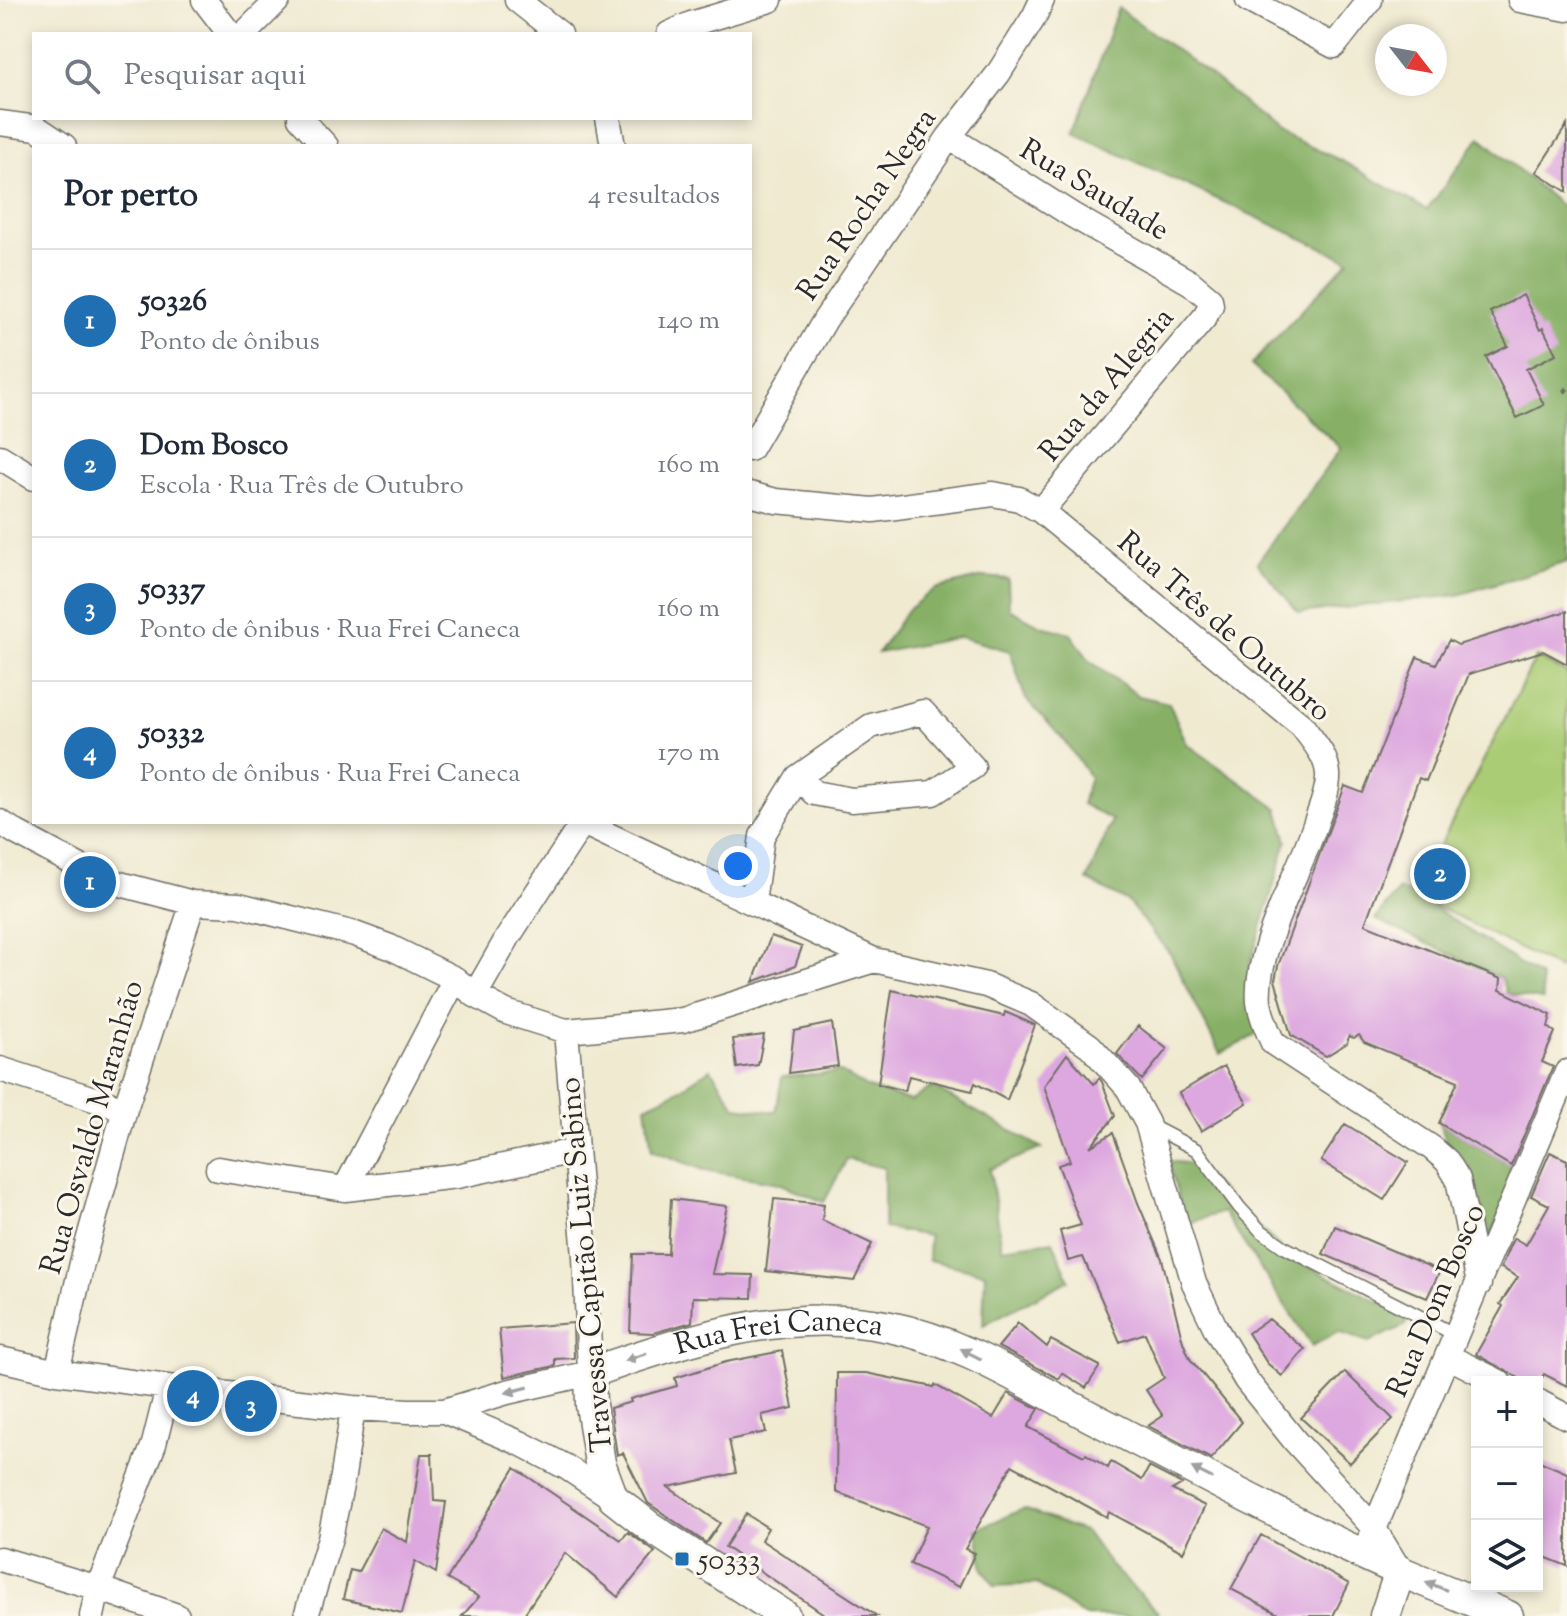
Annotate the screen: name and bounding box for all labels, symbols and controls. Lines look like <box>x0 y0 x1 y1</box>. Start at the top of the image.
north arrow <box>1375 24 1447 96</box>
search box <box>32 32 752 120</box>
icon: search <box>60 54 104 98</box>
text: Pesquisar aqui <box>124 55 306 98</box>
street label: Rua Rocha Negra <box>788 101 949 310</box>
street label: Rua Saudade <box>1011 130 1177 253</box>
text: Por perto <box>64 172 198 221</box>
text: 4 resultados <box>588 178 720 215</box>
text: 50326 <box>140 281 207 324</box>
street label: Rua da Alegria <box>1030 299 1186 472</box>
text: 1 <box>86 303 94 340</box>
text: 140 m <box>657 303 720 340</box>
text: Ponto de ônibus <box>140 324 320 361</box>
text: Dom Bosco <box>140 425 288 468</box>
text: 2 <box>84 447 96 484</box>
text: 160 m <box>657 447 720 484</box>
text: Escola · Rua Três de Outubro <box>140 468 464 505</box>
street label: Rua Três de Outubro <box>1107 523 1340 733</box>
text: 50337 <box>140 569 205 612</box>
text: 3 <box>85 591 95 628</box>
text: 160 m <box>657 591 720 628</box>
text: Ponto de ônibus · Rua Frei Caneca <box>140 612 520 649</box>
text: 50332 <box>140 713 204 756</box>
text: 4 <box>83 735 97 772</box>
text: 170 m <box>658 735 720 772</box>
text: Ponto de ônibus · Rua Frei Caneca <box>140 756 520 793</box>
pin: 2 <box>1414 844 1466 904</box>
your location <box>718 846 758 886</box>
pin: 1 <box>64 852 116 912</box>
street label: Rua Osvaldo Maranhão <box>31 976 156 1280</box>
street label: Travessa Capitão Luiz Sabino <box>550 1075 625 1454</box>
street label: Rua Dom Bosco <box>1377 1197 1497 1404</box>
street label: Rua Frei Caneca <box>670 1301 887 1368</box>
one-way arrow <box>959 1347 982 1361</box>
one-way arrow <box>624 1351 648 1363</box>
pin: 4 <box>167 1366 219 1426</box>
pin: 3 <box>225 1376 277 1436</box>
map controls <box>1471 1376 1543 1592</box>
button: + <box>1471 1376 1543 1448</box>
one-way arrow <box>504 1385 529 1397</box>
button: − <box>1471 1448 1543 1520</box>
one-way arrow <box>1190 1466 1213 1480</box>
button: layers <box>1471 1520 1543 1592</box>
place label: 50333 <box>696 1540 761 1583</box>
marker: 50333 <box>673 1550 691 1568</box>
one-way arrow <box>1424 1580 1448 1593</box>

